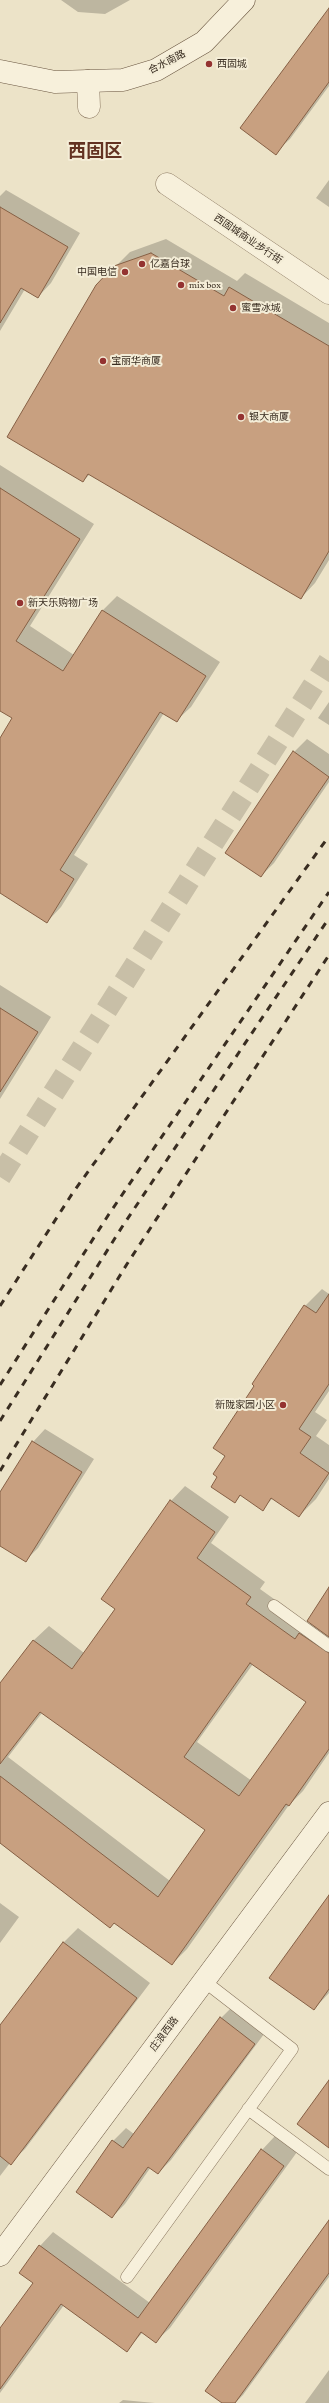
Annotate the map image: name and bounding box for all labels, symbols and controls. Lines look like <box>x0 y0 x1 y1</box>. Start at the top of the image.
street label: 合水南路 <box>146 48 188 76</box>
place label: 西固城 <box>217 58 247 70</box>
marker: 西固城 <box>204 59 214 69</box>
district label: 西固区 <box>68 140 122 162</box>
street label: 西固城商业步行街 <box>211 212 285 266</box>
place label: 亿嘉台球 <box>150 258 190 270</box>
marker: 亿嘉台球 <box>137 259 147 269</box>
place label: 中国电信 <box>77 266 117 278</box>
marker: 中国电信 <box>120 267 130 277</box>
place label: mix box <box>189 279 221 291</box>
marker: mix box <box>176 280 186 290</box>
place label: 蜜雪冰城 <box>241 302 281 314</box>
marker: 蜜雪冰城 <box>228 303 238 313</box>
place label: 宝丽华商厦 <box>111 355 161 367</box>
marker: 宝丽华商厦 <box>98 356 108 366</box>
place label: 银大商厦 <box>249 411 289 423</box>
marker: 银大商厦 <box>236 412 246 422</box>
place label: 新天乐购物广场 <box>28 597 98 609</box>
marker: 新天乐购物广场 <box>15 598 25 608</box>
place label: 新陇家园小区 <box>215 1399 275 1411</box>
marker: 新陇家园小区 <box>278 1400 288 1410</box>
street label: 庄浪西路 <box>147 2014 181 2054</box>

